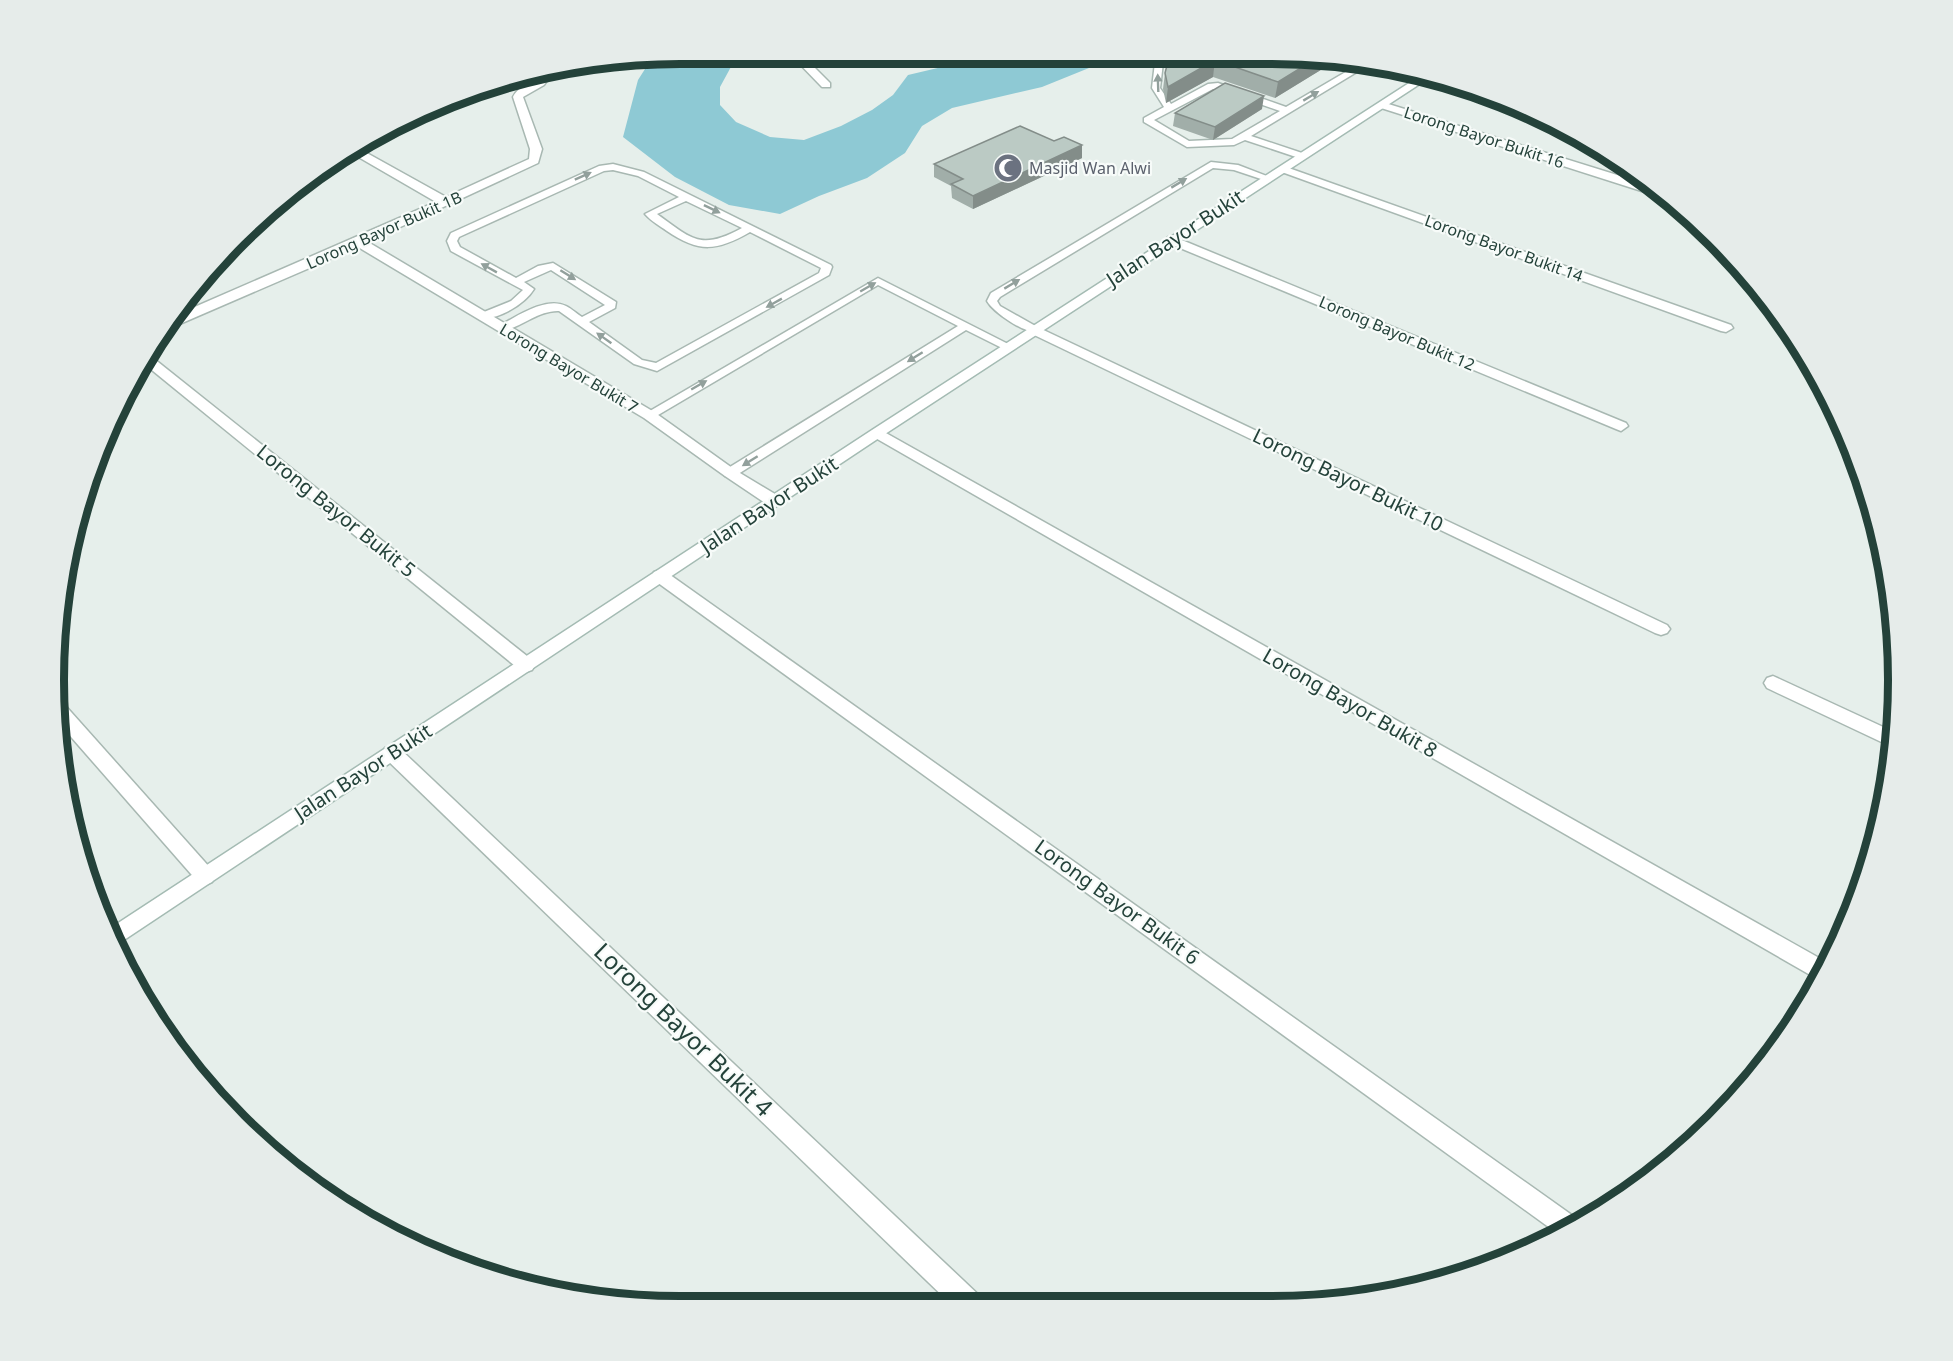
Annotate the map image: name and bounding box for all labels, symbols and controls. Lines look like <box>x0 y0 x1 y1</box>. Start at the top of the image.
one-way arrow <box>1153 73 1162 92</box>
one-way arrow <box>1303 90 1319 101</box>
street label: Lorong Bayor Bukit 16 <box>1401 101 1567 173</box>
mosque icon: Masjid Wan Alwi <box>992 152 1024 184</box>
place label: Masjid Wan Alwi <box>1029 157 1151 179</box>
one-way arrow <box>574 172 591 181</box>
one-way arrow <box>1171 178 1188 188</box>
street label: Jalan Bayor Bukit <box>1099 183 1249 293</box>
street label: Lorong Bayor Bukit 1B <box>303 186 465 274</box>
one-way arrow <box>703 205 720 214</box>
street label: Lorong Bayor Bukit 14 <box>1422 209 1586 287</box>
one-way arrow <box>481 263 498 273</box>
one-way arrow <box>560 270 576 281</box>
one-way arrow <box>1004 279 1020 290</box>
one-way arrow <box>860 282 877 292</box>
street label: Lorong Bayor Bukit 12 <box>1316 290 1478 376</box>
one-way arrow <box>765 298 782 308</box>
street label: Lorong Bayor Bukit 7 <box>496 318 642 418</box>
one-way arrow <box>596 332 612 344</box>
one-way arrow <box>907 352 923 363</box>
one-way arrow <box>691 380 707 391</box>
street label: Lorong Bayor Bukit 10 <box>1248 422 1448 537</box>
street label: Lorong Bayor Bukit 5 <box>251 438 422 583</box>
street label: Jalan Bayor Bukit <box>693 450 843 560</box>
one-way arrow <box>742 455 758 466</box>
street label: Lorong Bayor Bukit 8 <box>1258 642 1442 764</box>
street label: Jalan Bayor Bukit <box>287 717 437 827</box>
street label: Lorong Bayor Bukit 6 <box>1029 833 1205 971</box>
street label: Lorong Bayor Bukit 4 <box>587 935 781 1123</box>

